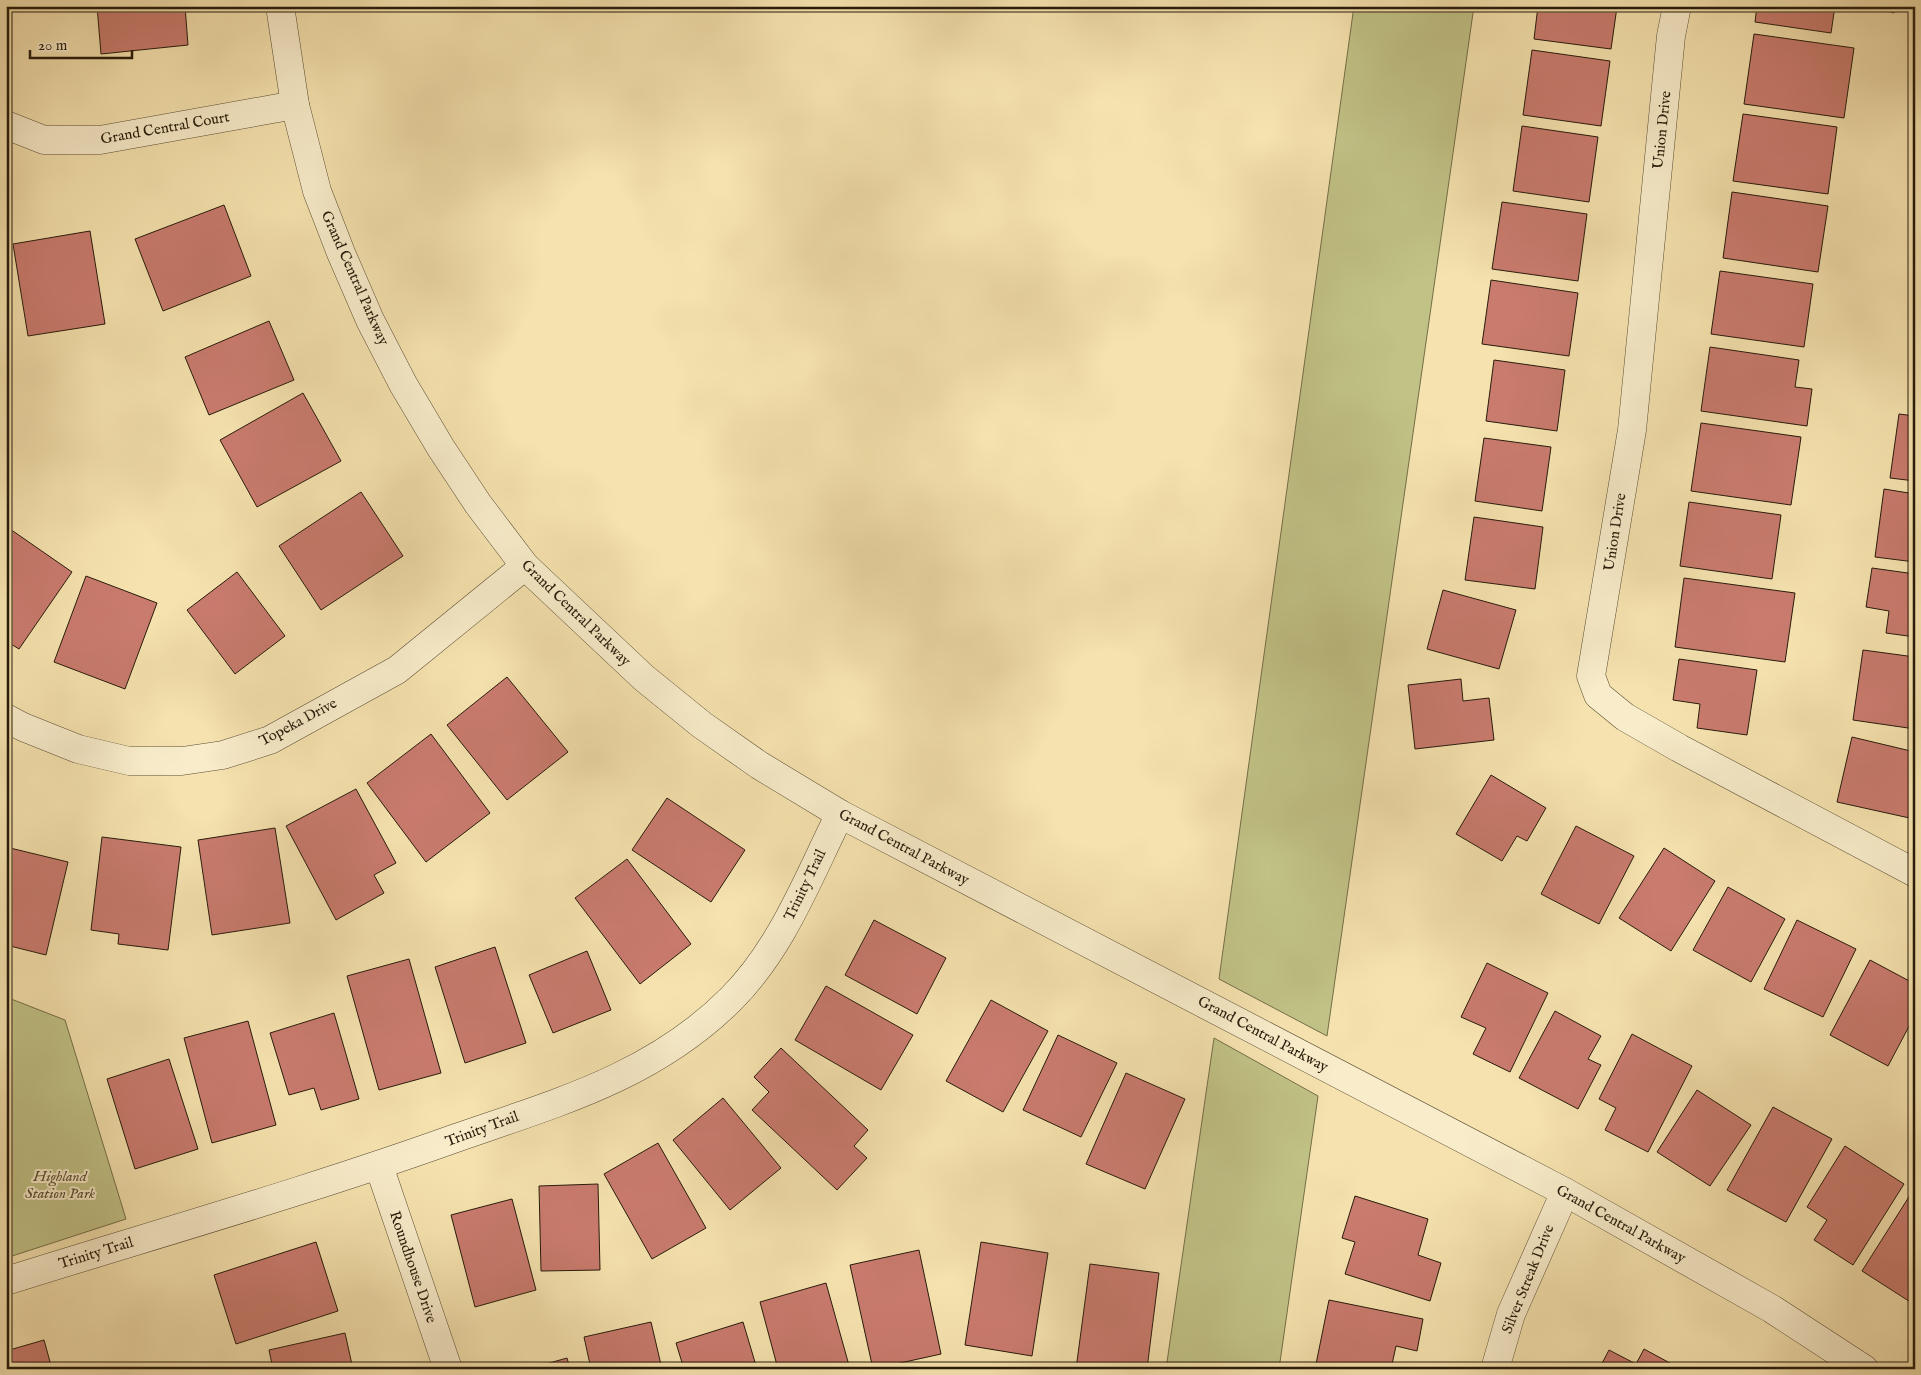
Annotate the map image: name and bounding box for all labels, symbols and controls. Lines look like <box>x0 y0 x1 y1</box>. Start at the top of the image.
scale bar <box>30 28 132 60</box>
text: 20 m <box>38 36 68 55</box>
street label: Union Drive <box>1648 90 1676 170</box>
street label: Grand Central Court <box>99 107 231 149</box>
street label: Grand Central Parkway <box>317 208 393 349</box>
street label: Union Drive <box>1599 492 1631 572</box>
street label: Grand Central Parkway <box>517 556 635 671</box>
street label: Topeka Drive <box>256 694 340 750</box>
street label: Grand Central Parkway <box>835 805 973 890</box>
street label: Trinity Trail <box>780 845 831 924</box>
street label: Grand Central Parkway <box>1194 992 1332 1077</box>
street label: Trinity Trail <box>443 1107 522 1151</box>
park label: Highland Station Park <box>25 1167 95 1203</box>
street label: Grand Central Parkway <box>1553 1180 1690 1268</box>
street label: Roundhouse Drive <box>385 1208 441 1326</box>
street label: Silver Streak Drive <box>1497 1222 1559 1336</box>
street label: Trinity Trail <box>56 1232 136 1273</box>

